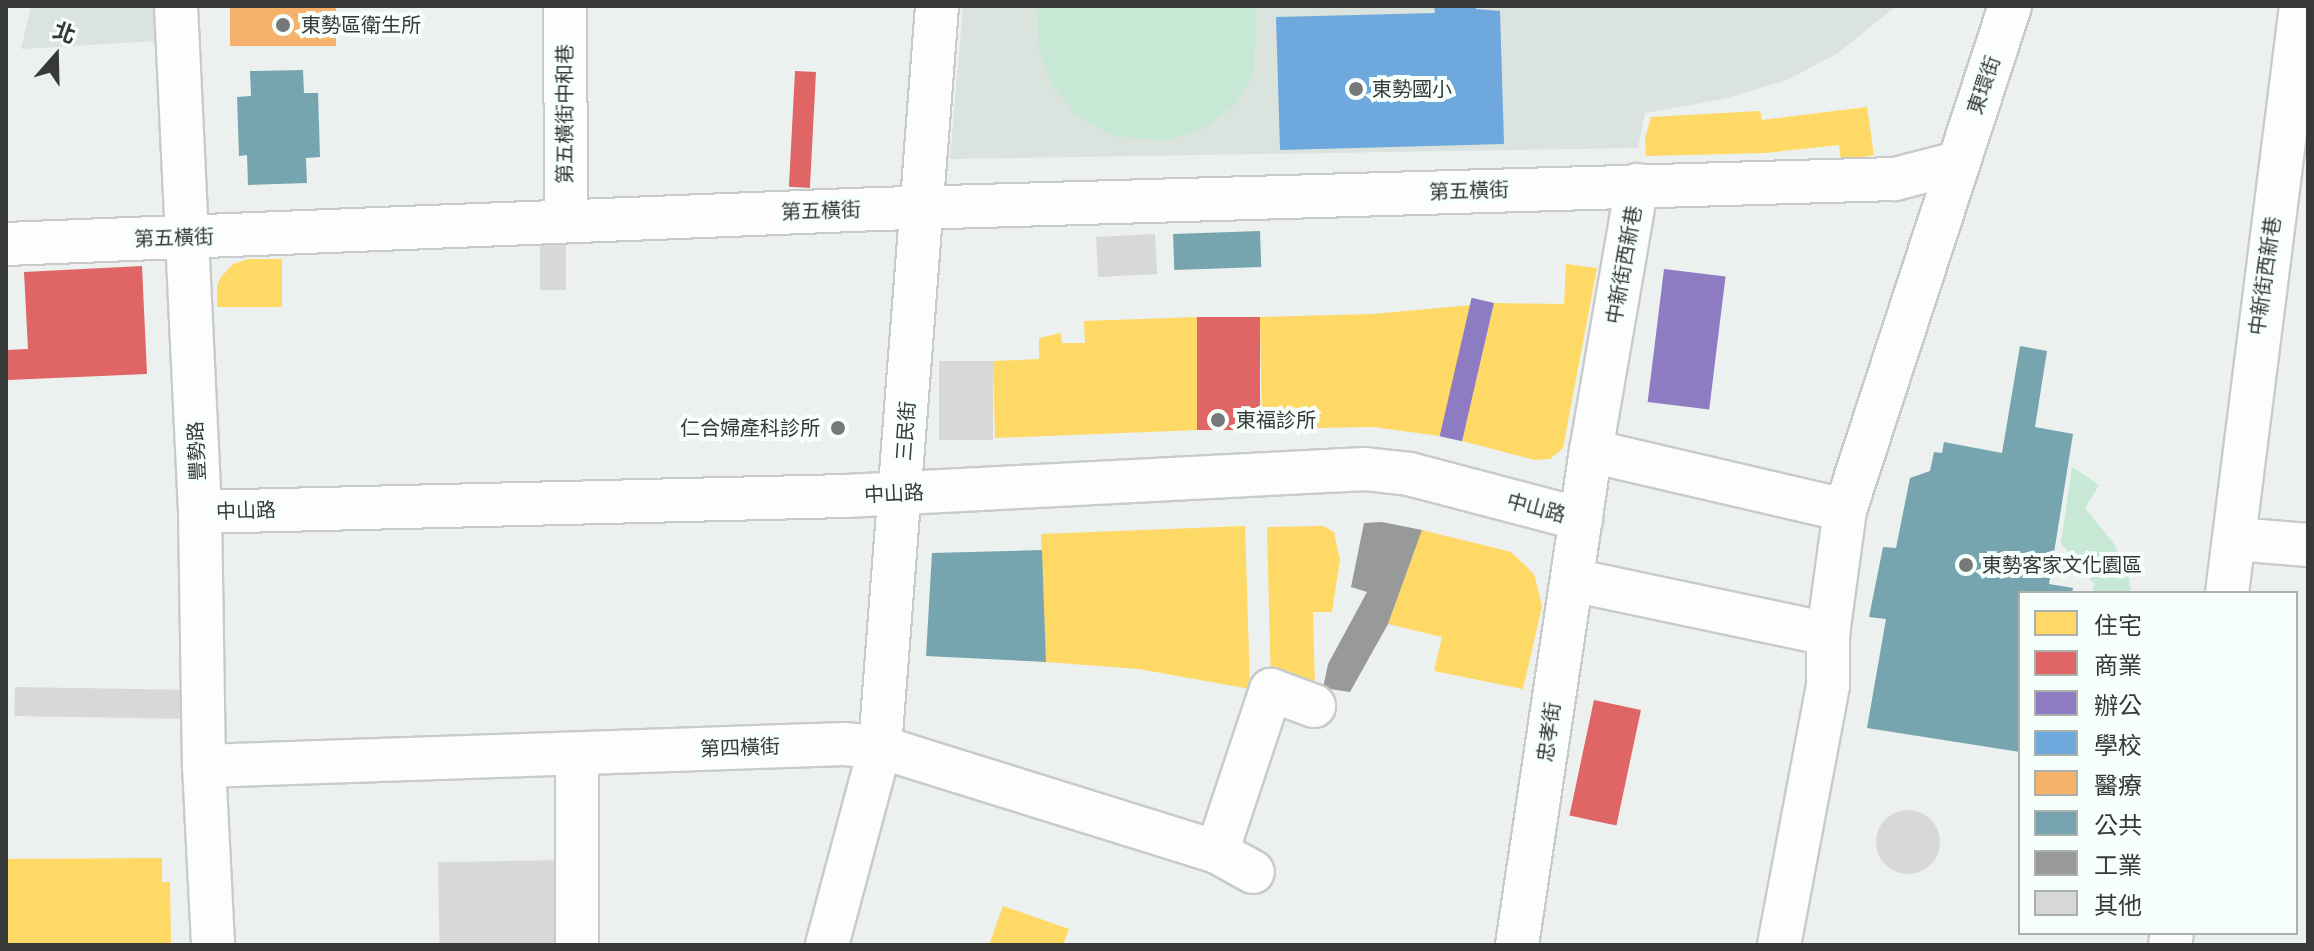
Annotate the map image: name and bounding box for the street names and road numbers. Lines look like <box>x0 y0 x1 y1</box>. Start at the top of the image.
street label: 第五橫街中和巷 <box>553 44 577 184</box>
street label: 東環街 <box>1963 53 2005 117</box>
street label: 第五橫街 <box>1429 178 1509 204</box>
street label: 第五橫街 <box>781 198 861 224</box>
street label: 中新街西新巷 <box>1602 204 1646 326</box>
street label: 中新街西新巷 <box>2245 215 2285 337</box>
street label: 第五橫街 <box>134 225 214 251</box>
street label: 三民街 <box>892 400 920 462</box>
street label: 豐勢路 <box>183 420 211 482</box>
street label: 中山路 <box>863 480 925 508</box>
street label: 中山路 <box>1504 489 1568 527</box>
street label: 中山路 <box>216 498 276 524</box>
street label: 忠孝街 <box>1533 701 1565 763</box>
street label: 第四橫街 <box>700 735 780 761</box>

